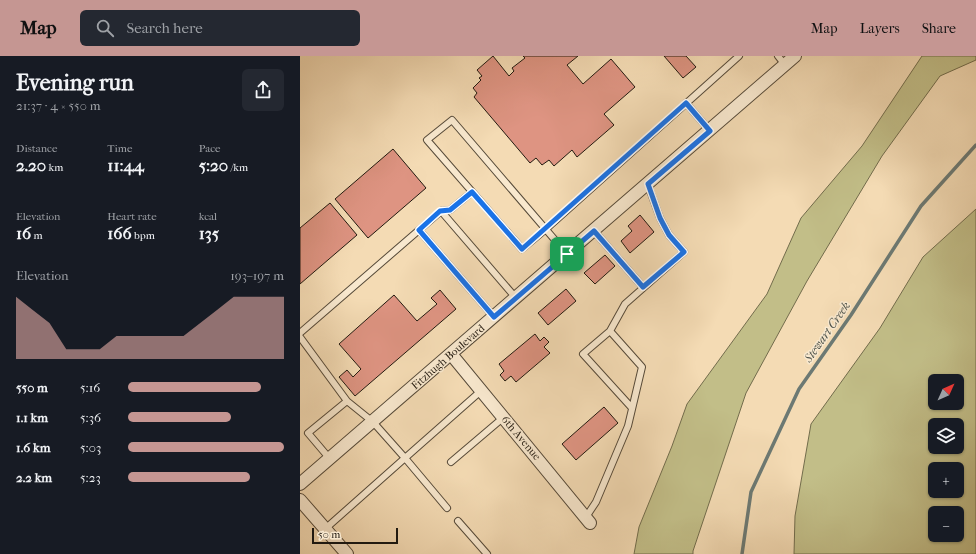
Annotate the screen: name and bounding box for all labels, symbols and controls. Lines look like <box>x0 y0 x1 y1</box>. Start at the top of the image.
search box <box>80 10 360 46</box>
text: Map <box>20 17 56 39</box>
icon: search <box>94 17 116 39</box>
text: Search here <box>126 19 203 37</box>
text: Map <box>811 20 838 37</box>
text: Layers <box>860 20 900 37</box>
text: Share <box>922 20 956 37</box>
button: share <box>242 69 284 111</box>
text: Evening run <box>16 70 134 96</box>
text: 21:37 · 4 × 550 m <box>16 98 100 113</box>
text: Distance <box>16 142 57 155</box>
text: Time <box>107 142 132 155</box>
text: Pace <box>199 142 221 155</box>
text: 2.20 <box>16 155 46 175</box>
text: 11:44 <box>107 155 144 175</box>
text: 5:20 <box>199 155 228 175</box>
text: km <box>46 161 63 174</box>
text: /km <box>228 161 248 174</box>
text: Elevation <box>16 210 60 223</box>
text: Heart rate <box>107 210 157 223</box>
text: kcal <box>199 210 217 223</box>
text: 16 <box>16 223 31 243</box>
text: 166 <box>107 223 132 243</box>
text: 135 <box>199 223 219 243</box>
text: m <box>31 229 43 242</box>
text: bpm <box>132 229 155 242</box>
pin <box>550 237 584 271</box>
icon: arrive <box>556 243 578 265</box>
text: Elevation <box>16 268 69 283</box>
text: 193–197 m <box>230 268 284 283</box>
water label: Stewart Creek <box>800 299 853 366</box>
street label: Fitzhugh Boulevard <box>409 321 488 392</box>
north arrow <box>928 374 964 410</box>
map controls <box>928 374 964 542</box>
text: 550 m <box>16 380 48 395</box>
text: 5:16 <box>80 380 100 395</box>
text: 1.1 km <box>16 410 48 425</box>
text: 5:36 <box>80 410 101 425</box>
street label: 6th Avenue <box>499 413 544 463</box>
button: layers <box>928 418 964 454</box>
text: 1.6 km <box>16 440 50 455</box>
text: 5:03 <box>80 440 101 455</box>
button: + <box>928 462 964 498</box>
text: 2.2 km <box>16 470 52 485</box>
text: 5:23 <box>80 470 101 485</box>
button: − <box>928 506 964 542</box>
scale bar <box>312 526 398 545</box>
text: 50 m <box>318 528 340 541</box>

